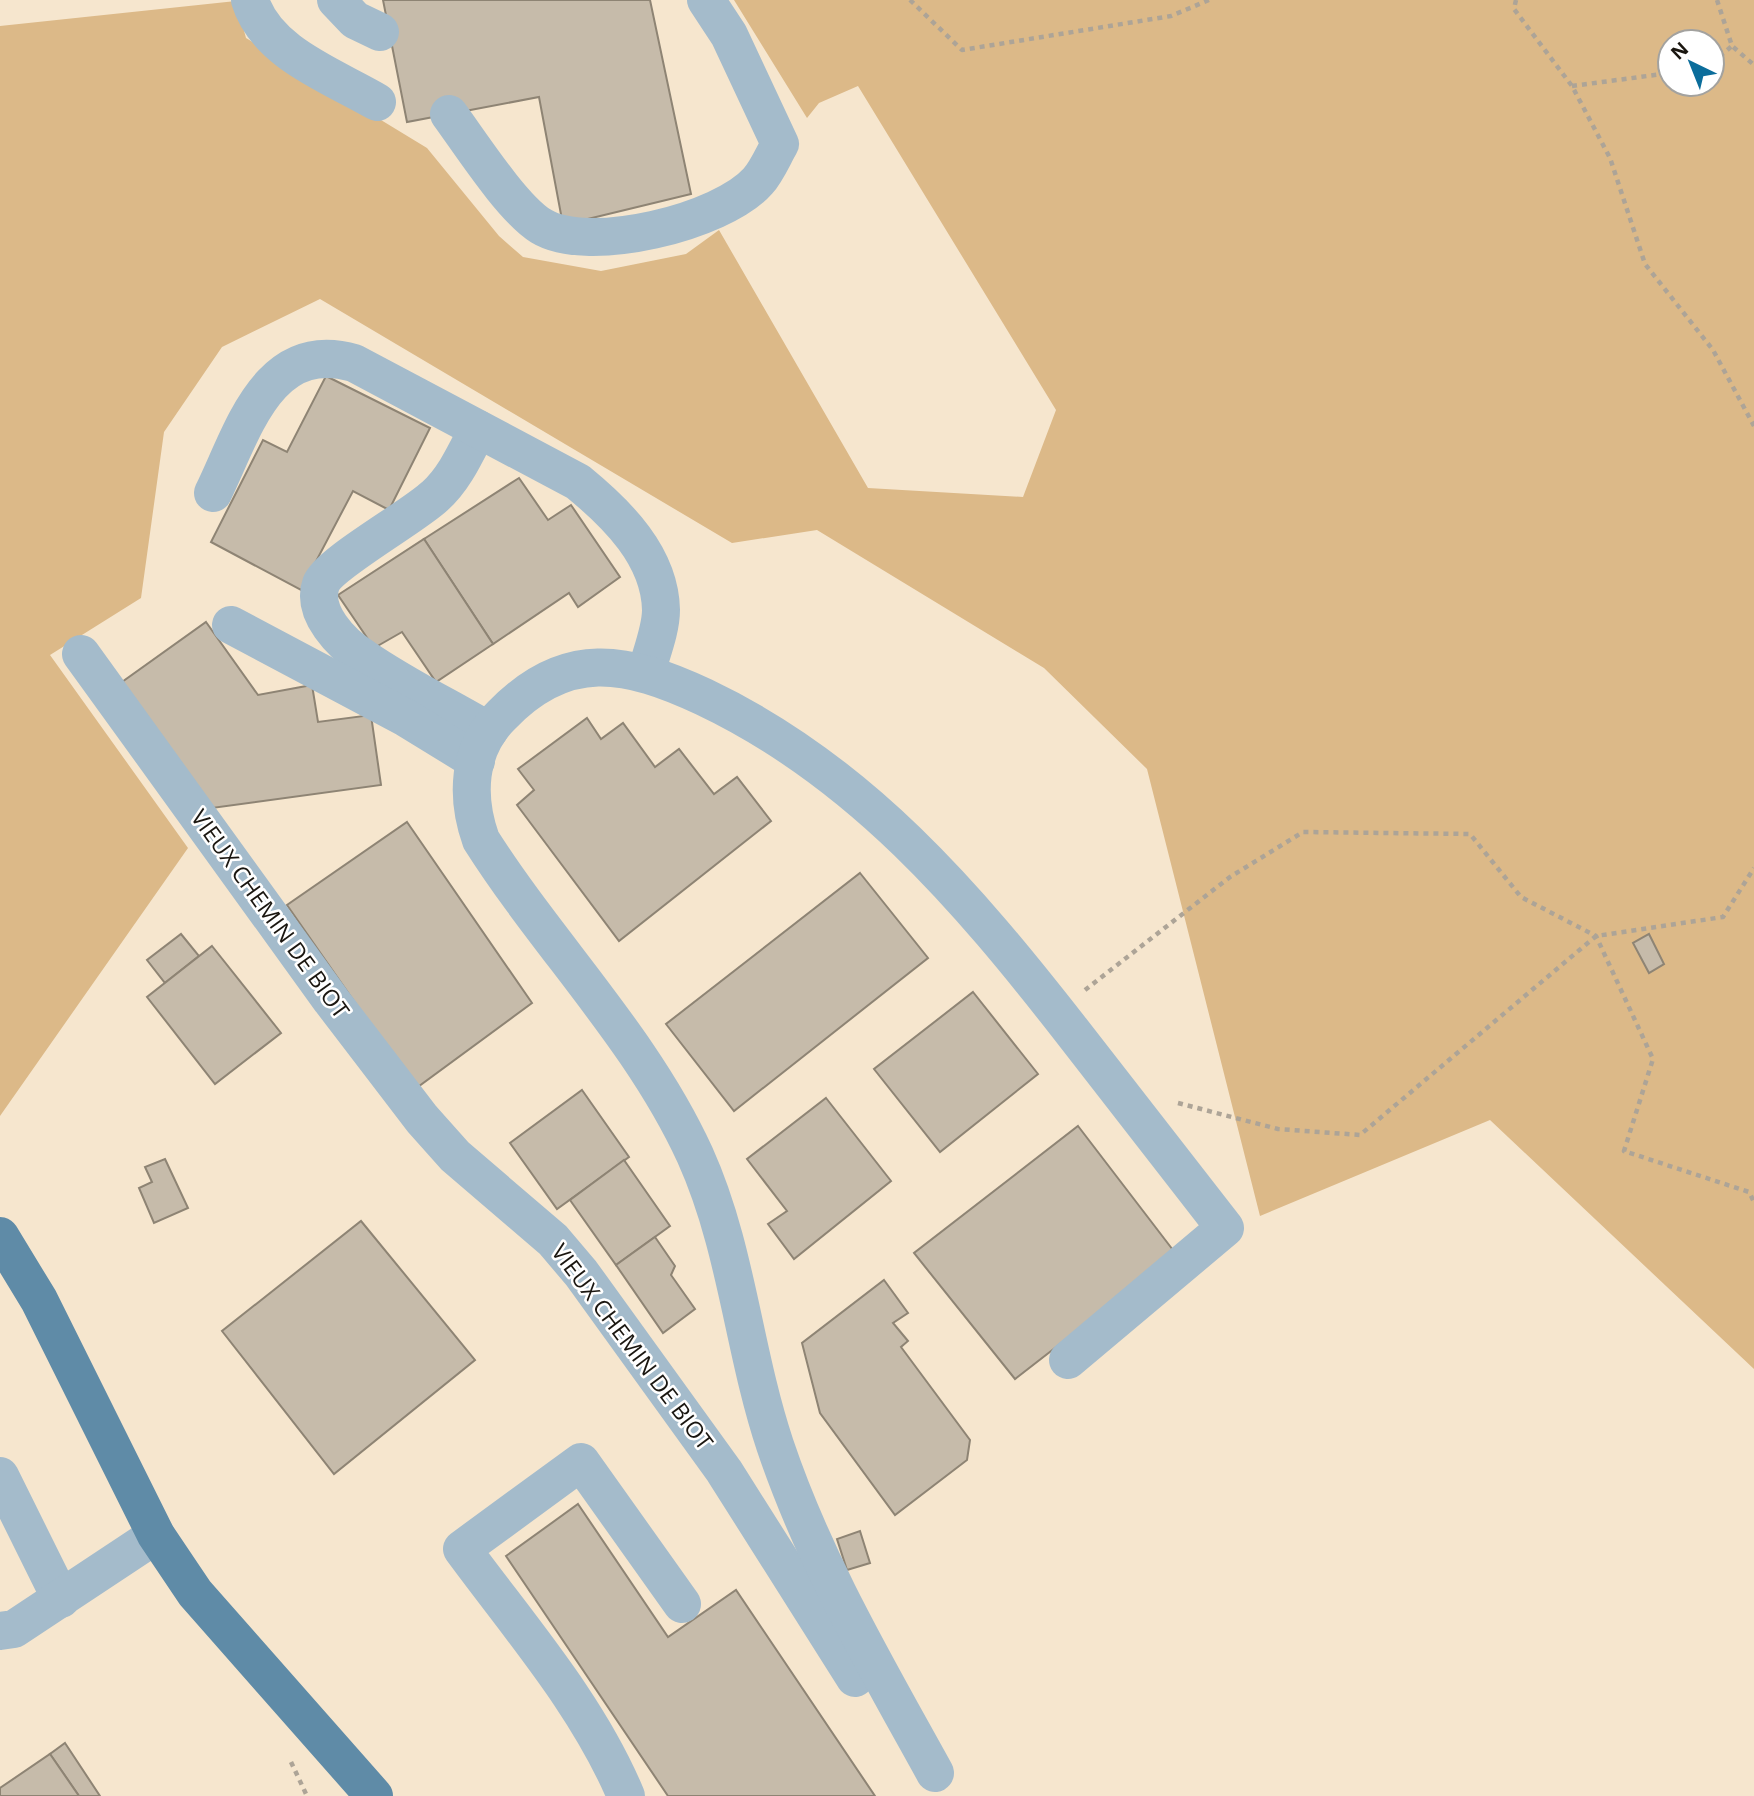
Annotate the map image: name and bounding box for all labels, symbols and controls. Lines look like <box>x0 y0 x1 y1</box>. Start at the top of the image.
north arrow <box>1656 28 1726 98</box>
text: N <box>1665 36 1694 65</box>
street label: VIEUX CHEMIN DE BIOT <box>184 803 358 1025</box>
street label: VIEUX CHEMIN DE BIOT <box>545 1237 721 1456</box>

